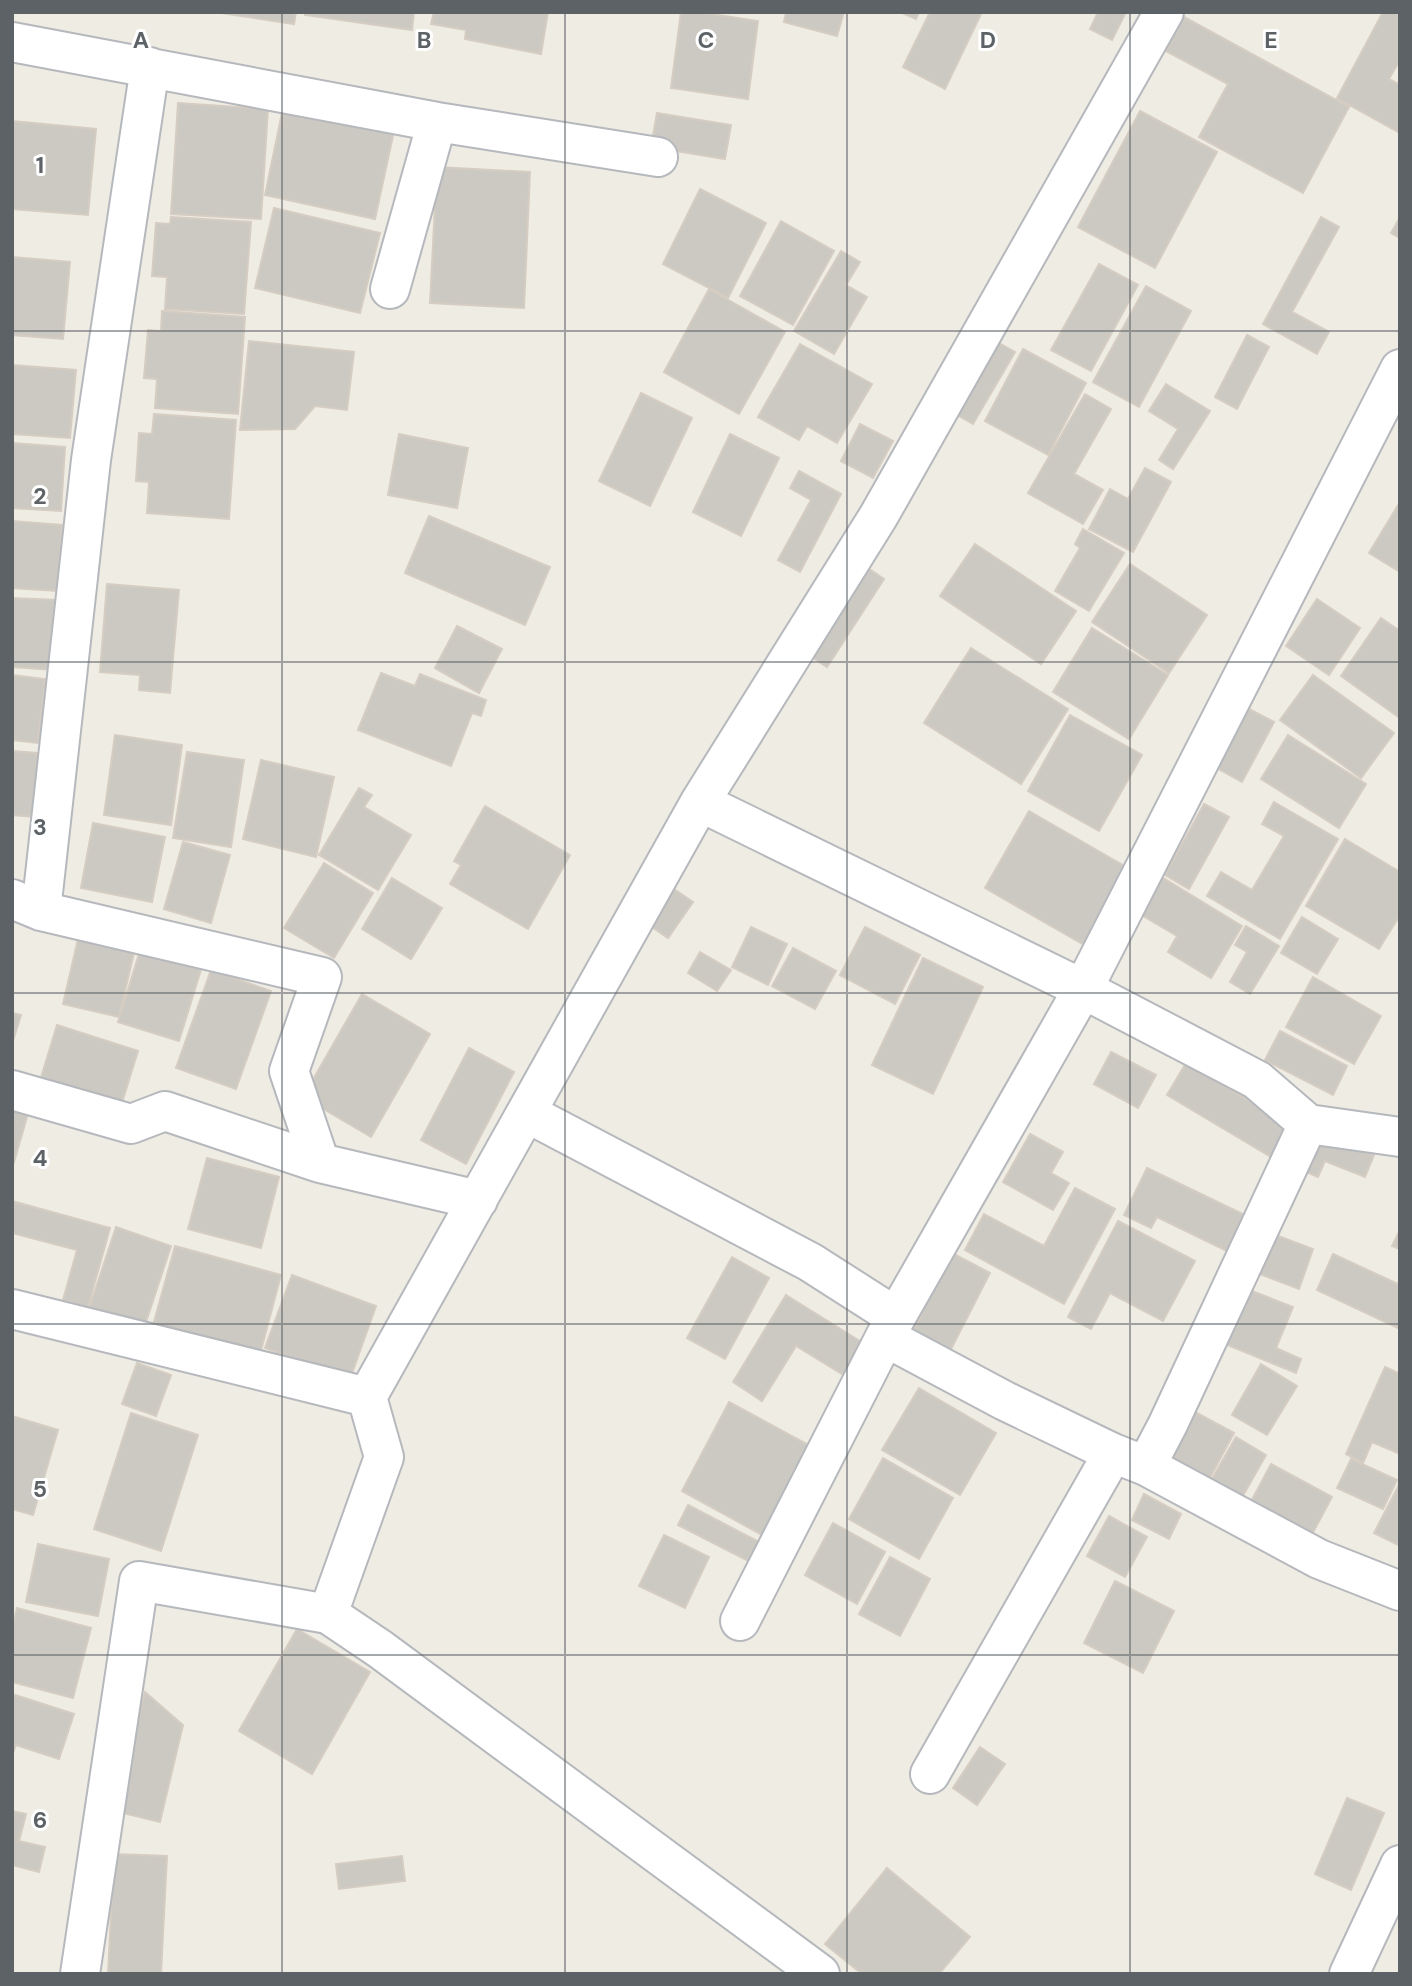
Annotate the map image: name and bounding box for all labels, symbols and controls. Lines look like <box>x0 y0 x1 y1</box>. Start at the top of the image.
text: A <box>133 25 149 55</box>
text: B <box>417 25 431 55</box>
text: C <box>698 25 714 55</box>
text: D <box>980 25 996 55</box>
text: E <box>1264 25 1278 55</box>
text: 1 <box>36 150 44 180</box>
text: 2 <box>33 481 47 511</box>
text: 3 <box>33 812 47 842</box>
text: 4 <box>33 1143 48 1173</box>
text: 5 <box>33 1474 47 1504</box>
text: 6 <box>33 1805 47 1835</box>

